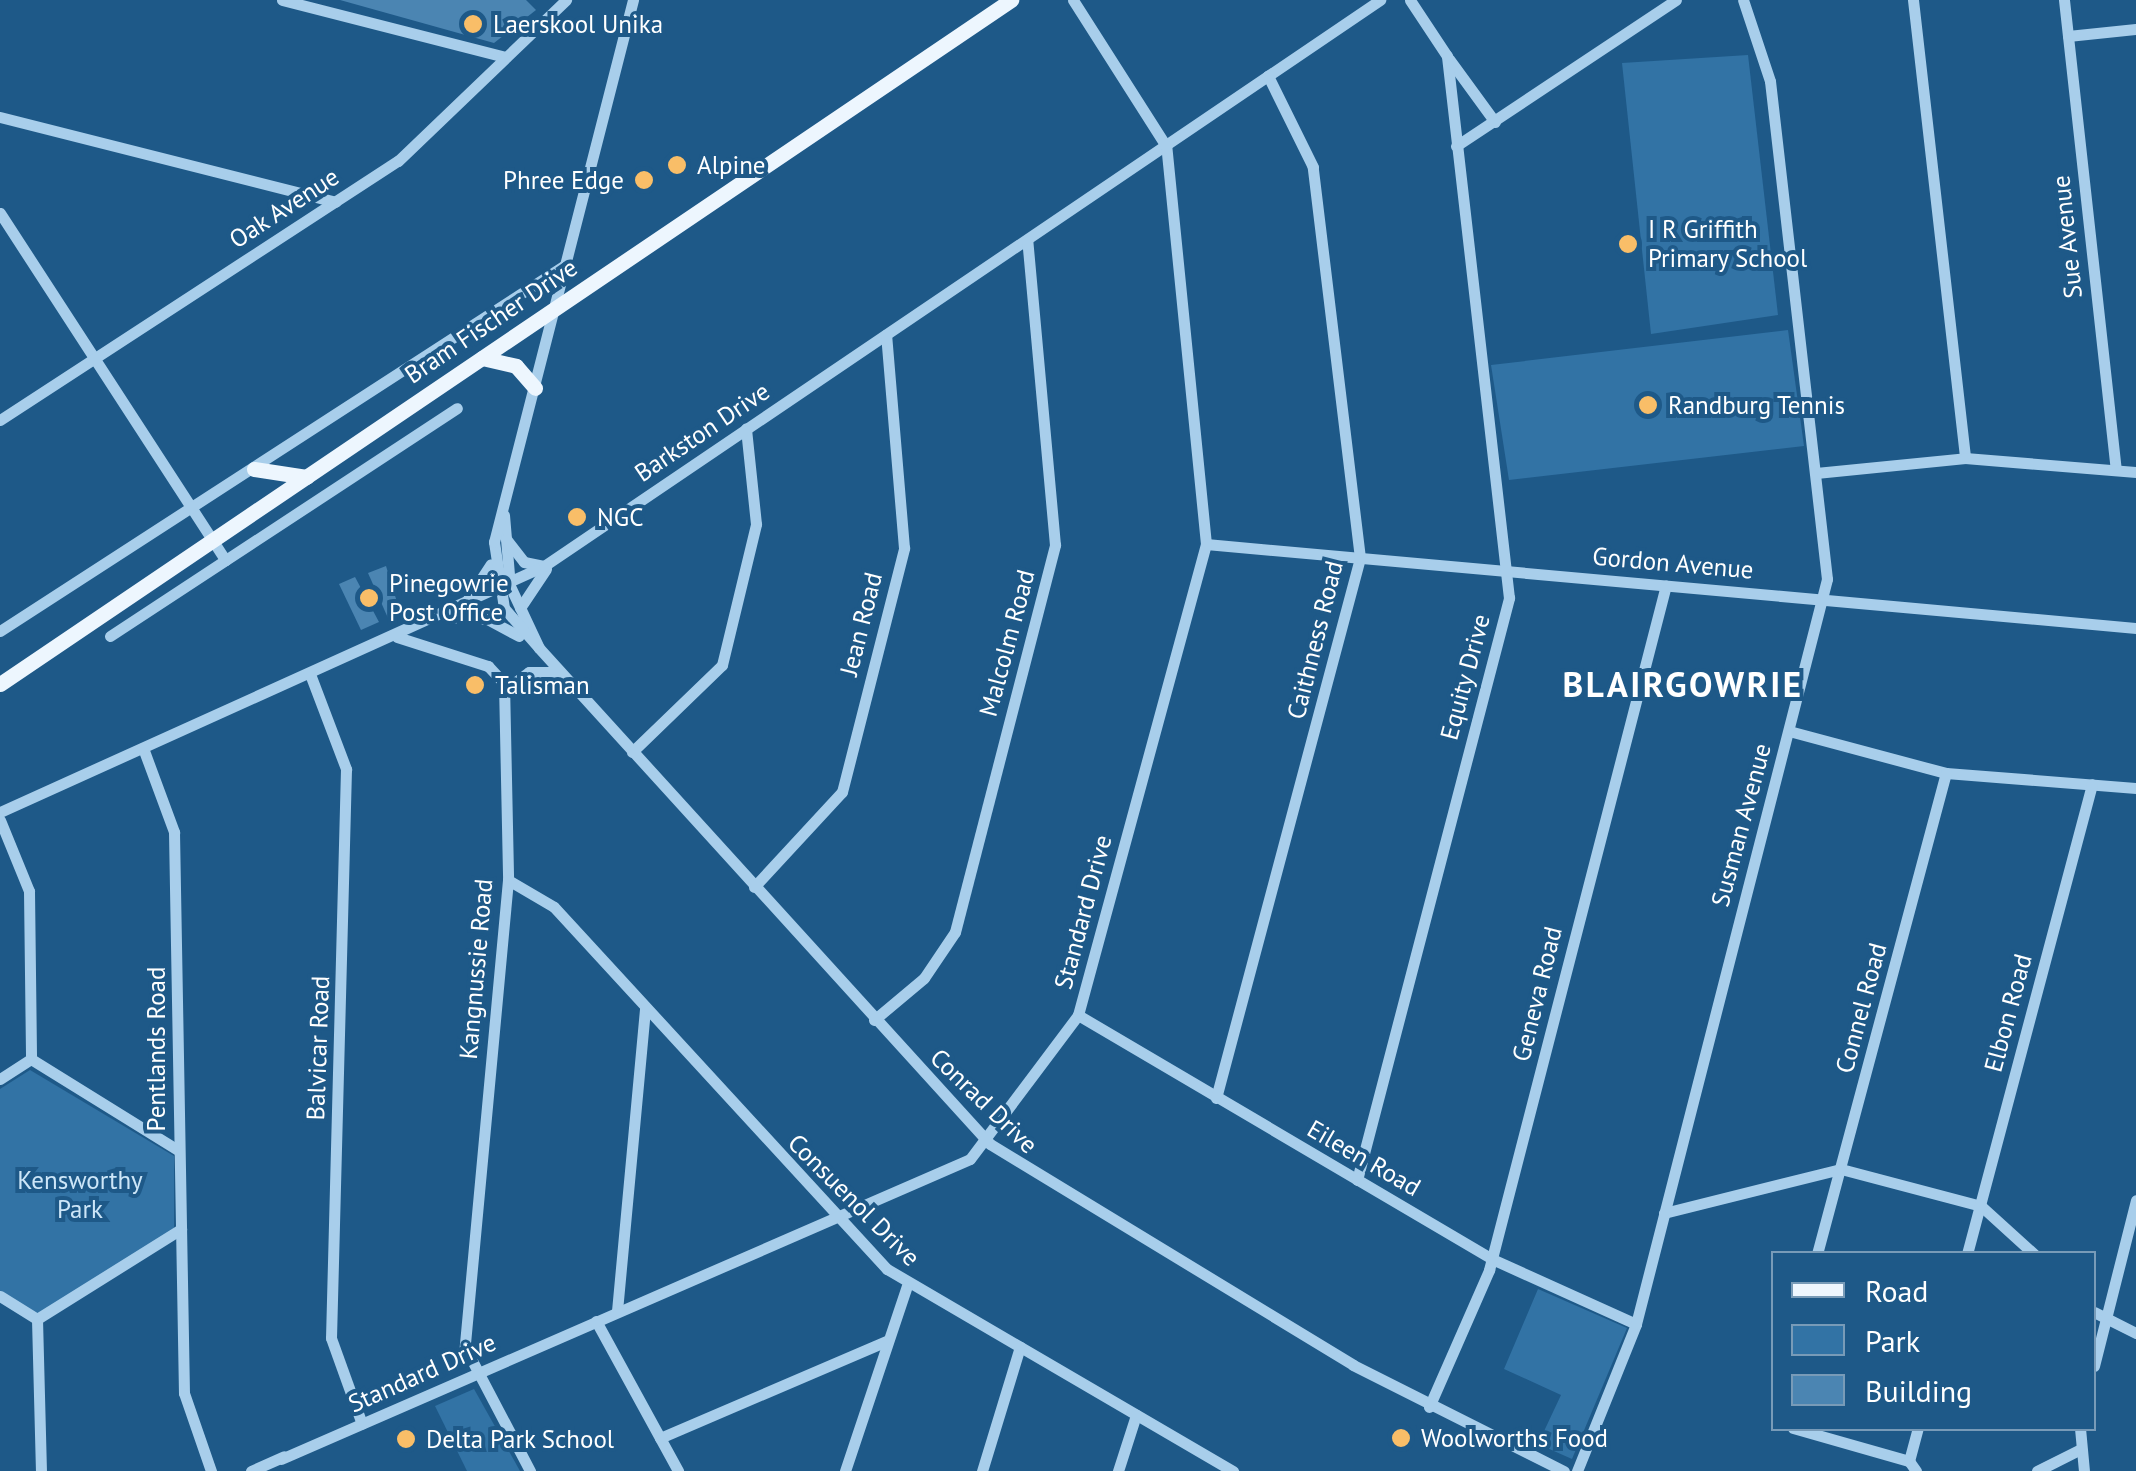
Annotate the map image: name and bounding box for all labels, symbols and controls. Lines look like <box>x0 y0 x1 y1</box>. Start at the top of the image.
place label: Laerskool Unika <box>493 9 663 39</box>
marker: Laerskool Unika <box>462 13 484 35</box>
place label: Alpine <box>697 150 766 180</box>
marker: Alpine <box>666 154 688 176</box>
street label: Oak Avenue <box>223 161 345 255</box>
place label: Phree Edge <box>503 165 624 195</box>
marker: Phree Edge <box>633 169 655 191</box>
street label: Sue Avenue <box>2046 174 2088 300</box>
place label: I R Griffith Primary School <box>1648 215 1808 274</box>
marker: I R Griffith Primary School <box>1617 233 1639 255</box>
street label: Bram Fischer Drive <box>399 252 583 390</box>
street label: Barkston Drive <box>629 376 775 488</box>
place label: Randburg Tennis <box>1668 390 1846 420</box>
marker: Randburg Tennis <box>1637 394 1659 416</box>
place label: NGC <box>597 502 643 532</box>
marker: NGC <box>566 506 588 528</box>
street label: Gordon Avenue <box>1591 541 1755 585</box>
street label: Caithness Road <box>1281 558 1349 722</box>
street label: Malcolm Road <box>973 566 1041 720</box>
place label: Pinegowrie Post Office <box>389 569 509 628</box>
street label: Jean Road <box>834 569 888 679</box>
marker: Pinegowrie Post Office <box>358 587 380 609</box>
street label: Equity Drive <box>1434 610 1496 744</box>
district label: BLAIRGOWRIE <box>1563 663 1803 705</box>
place label: Talisman <box>495 670 590 700</box>
marker: Talisman <box>464 674 486 696</box>
street label: Susman Avenue <box>1705 740 1777 910</box>
street label: Standard Drive <box>1048 832 1118 992</box>
street label: Kangnussie Road <box>453 877 499 1061</box>
street label: Geneva Road <box>1506 923 1568 1065</box>
street label: Connel Road <box>1829 940 1893 1076</box>
street label: Elbon Road <box>1978 951 2038 1075</box>
street label: Pentlands Road <box>141 967 171 1131</box>
street label: Balvicar Road <box>300 975 336 1121</box>
street label: Conrad Drive <box>924 1042 1044 1160</box>
street label: Eileen Road <box>1302 1114 1426 1202</box>
street label: Consuenol Drive <box>782 1128 926 1272</box>
park label: Kensworthy Park <box>17 1166 143 1225</box>
legend <box>1771 1251 2096 1431</box>
text: Road <box>1865 1271 1929 1310</box>
text: Park <box>1865 1321 1920 1360</box>
street label: Standard Drive <box>344 1327 500 1419</box>
text: Building <box>1865 1371 1972 1410</box>
place label: Woolworths Food <box>1421 1423 1608 1453</box>
place label: Delta Park School <box>426 1424 615 1454</box>
marker: Woolworths Food <box>1390 1427 1412 1449</box>
marker: Delta Park School <box>395 1428 417 1450</box>

